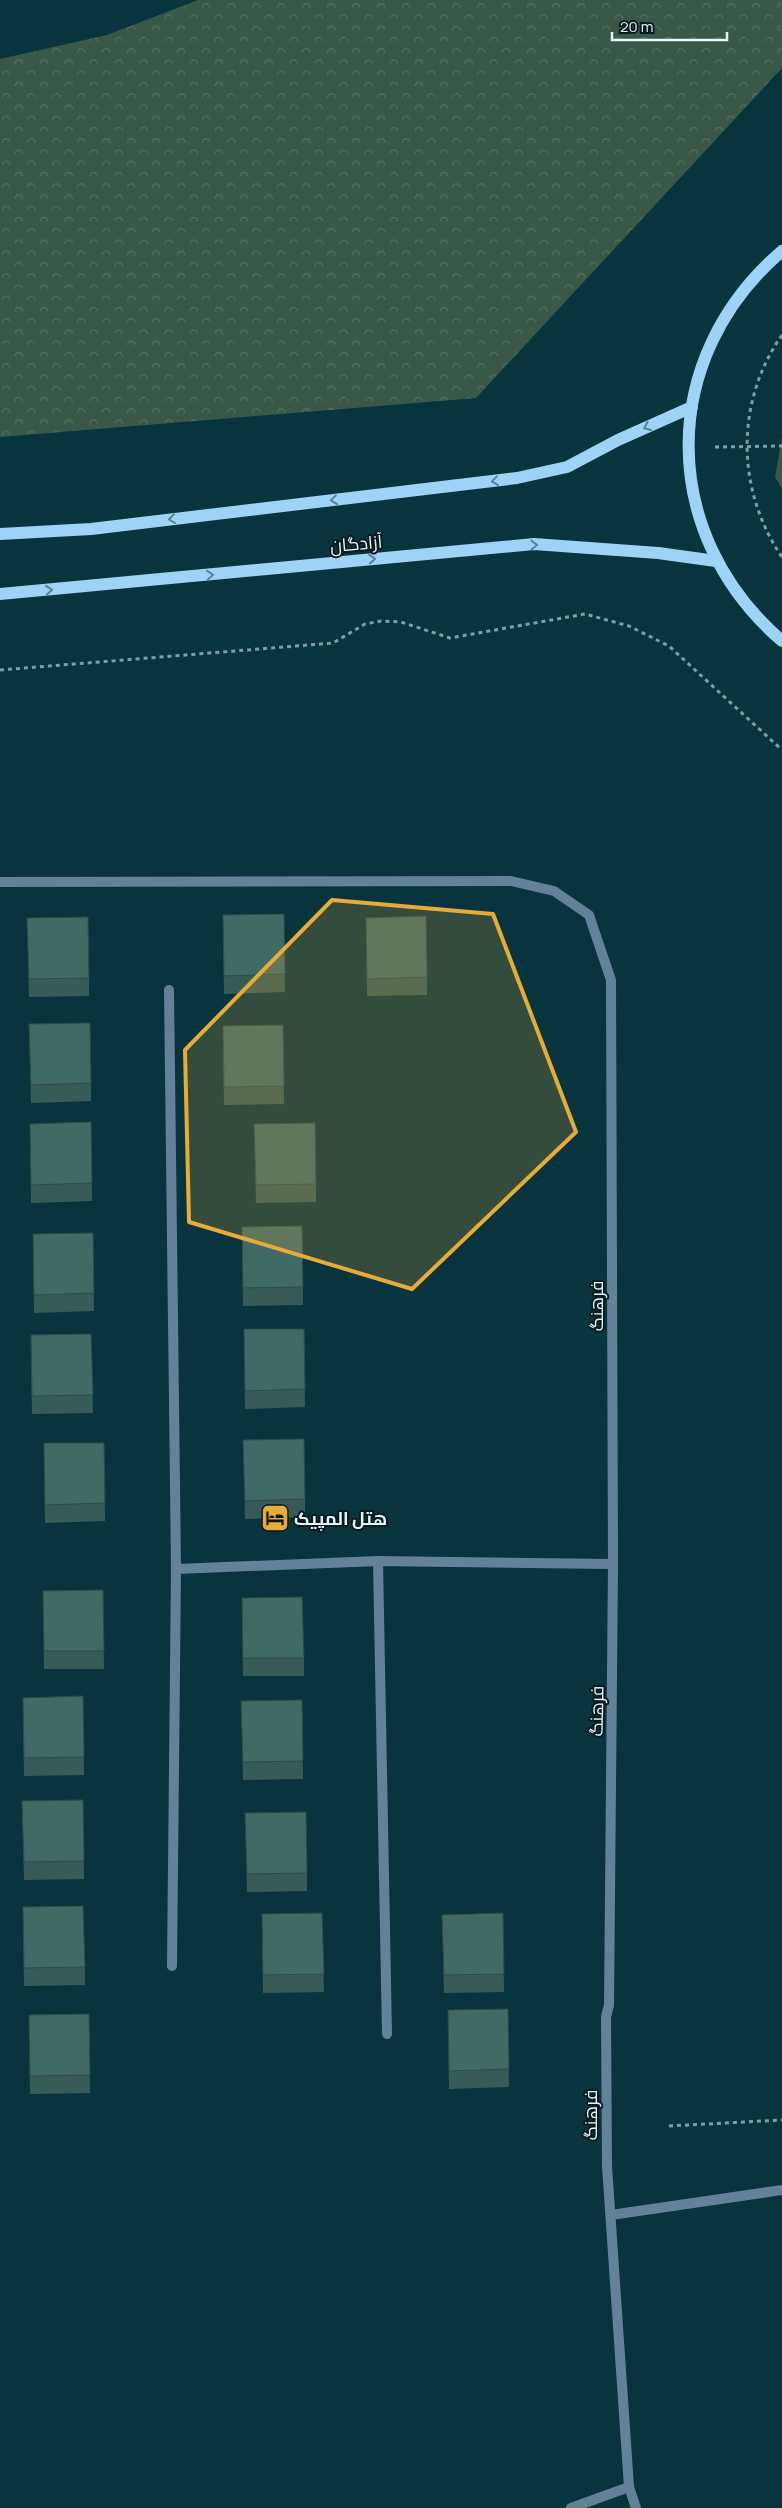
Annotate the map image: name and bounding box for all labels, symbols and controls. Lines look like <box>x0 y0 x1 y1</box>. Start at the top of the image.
scale bar <box>612 10 727 42</box>
text: 20 m <box>620 16 653 37</box>
one-way arrow <box>643 420 652 431</box>
one-way arrow <box>491 475 499 486</box>
one-way arrow <box>330 494 338 505</box>
one-way arrow <box>168 513 176 524</box>
street label: آزادگان <box>329 529 383 557</box>
one-way arrow <box>530 540 538 550</box>
one-way arrow <box>368 554 376 565</box>
one-way arrow <box>207 570 215 581</box>
one-way arrow <box>45 585 53 596</box>
street label: فرهنگ <box>584 1281 608 1331</box>
hotel icon: هتل المپیک <box>260 1503 290 1533</box>
place label: هتل المپیک <box>294 1506 387 1531</box>
street label: فرهنگ <box>584 1685 608 1737</box>
street label: فرهنگ <box>578 2090 602 2140</box>

